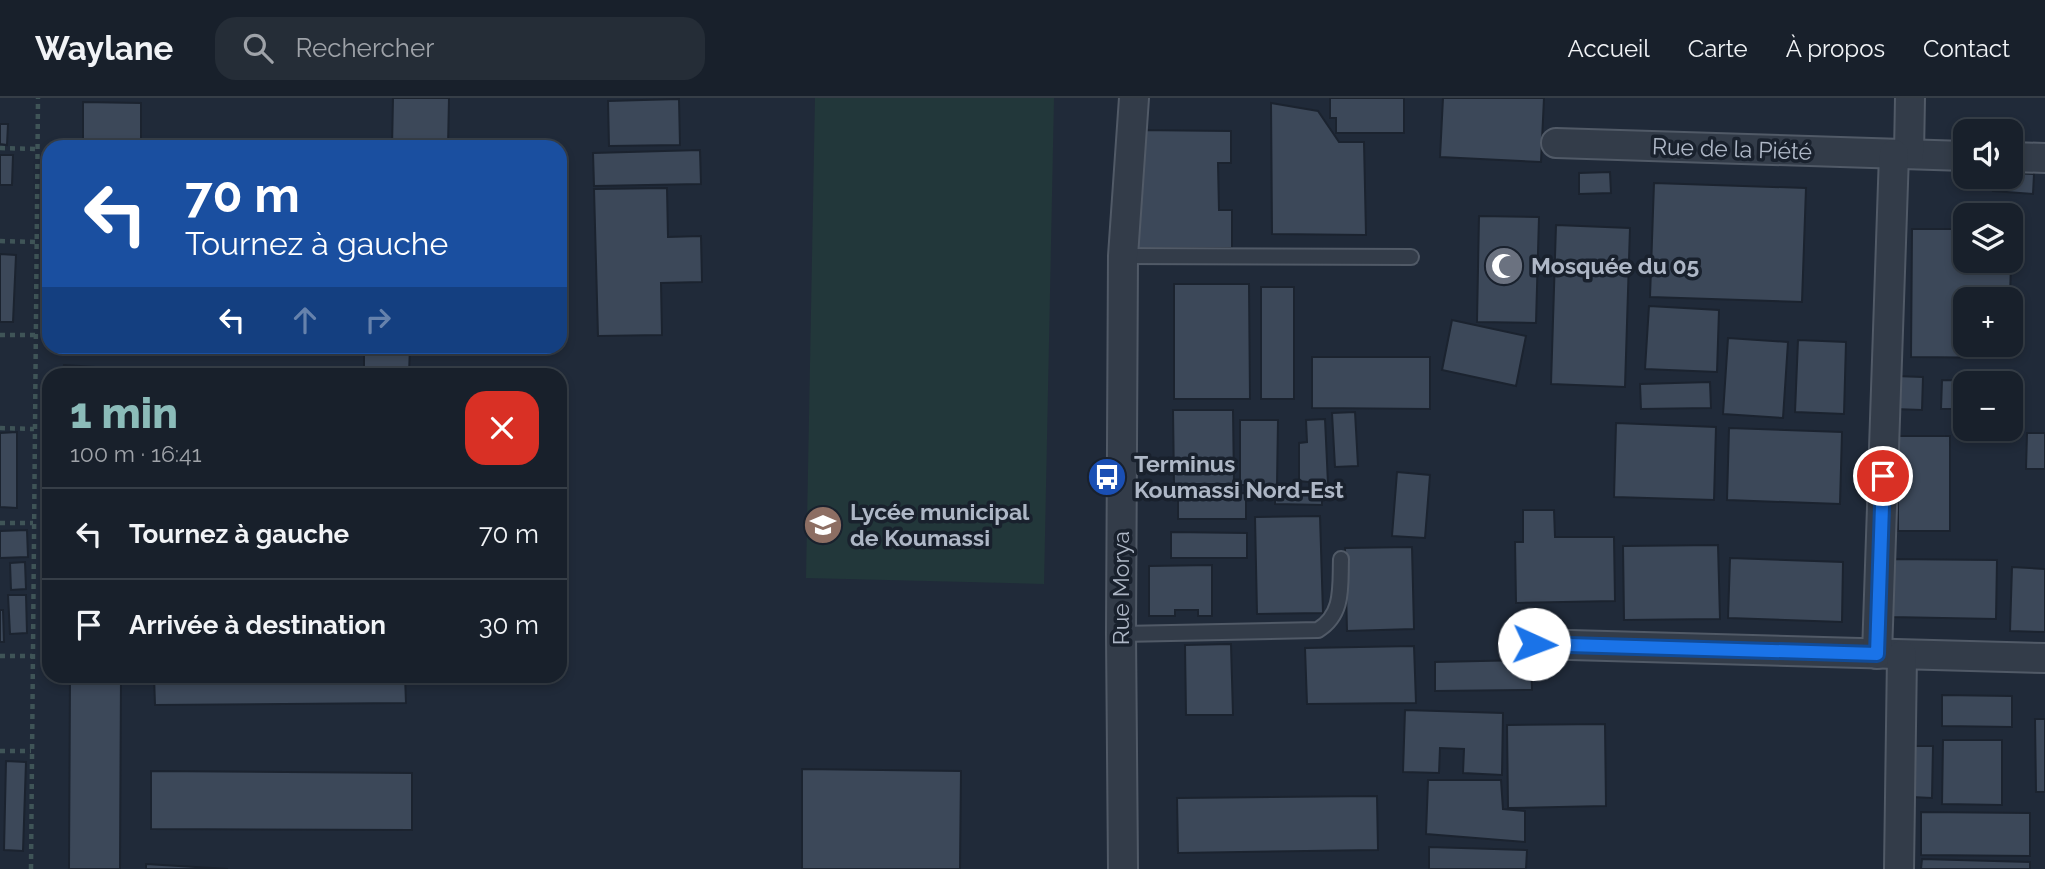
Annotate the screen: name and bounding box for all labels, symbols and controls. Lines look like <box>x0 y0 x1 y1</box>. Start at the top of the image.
search box <box>215 17 705 80</box>
text: Waylane <box>35 29 173 68</box>
icon: search <box>239 29 277 67</box>
text: Rechercher <box>295 33 434 63</box>
text: Accueil <box>1568 34 1650 63</box>
text: Carte <box>1688 34 1748 63</box>
text: À propos <box>1786 34 1885 63</box>
text: Contact <box>1923 34 2010 63</box>
map controls <box>1953 119 2023 441</box>
button: sound <box>1953 119 2023 189</box>
street label: Rue de la Piété <box>1652 132 1812 165</box>
text: 70 m <box>185 166 300 223</box>
icon: left <box>70 168 161 259</box>
button: layers <box>1953 203 2023 273</box>
text: Tournez à gauche <box>185 225 448 262</box>
mosque icon: Mosquée du 05 <box>1483 245 1525 287</box>
place label: Mosquée du 05 <box>1531 252 1700 279</box>
button: + <box>1953 287 2023 357</box>
icon: left <box>213 301 251 339</box>
icon: ahead <box>286 301 324 339</box>
icon: right <box>359 301 397 339</box>
button: − <box>1953 371 2023 441</box>
text: 1 min <box>70 389 178 438</box>
button: close <box>465 391 539 465</box>
text: 100 m · 16:41 <box>70 440 202 467</box>
pin <box>1853 446 1913 506</box>
place label: Terminus Koumassi Nord-Est <box>1134 450 1344 503</box>
bus stop icon: Terminus Koumassi Nord-Est <box>1086 456 1128 498</box>
icon: arrive <box>1864 457 1902 495</box>
place label: Lycée municipal de Koumassi <box>850 498 1030 551</box>
school or university icon: Lycée municipal de Koumassi <box>802 504 844 546</box>
icon: left <box>70 515 108 553</box>
text: Tournez à gauche <box>129 519 349 549</box>
text: 70 m <box>479 519 539 549</box>
street label: Rue Morya <box>1107 531 1134 645</box>
icon: arrive <box>70 606 108 644</box>
position arrow <box>1497 607 1571 681</box>
text: Arrivée à destination <box>129 610 386 640</box>
text: 30 m <box>479 610 539 640</box>

